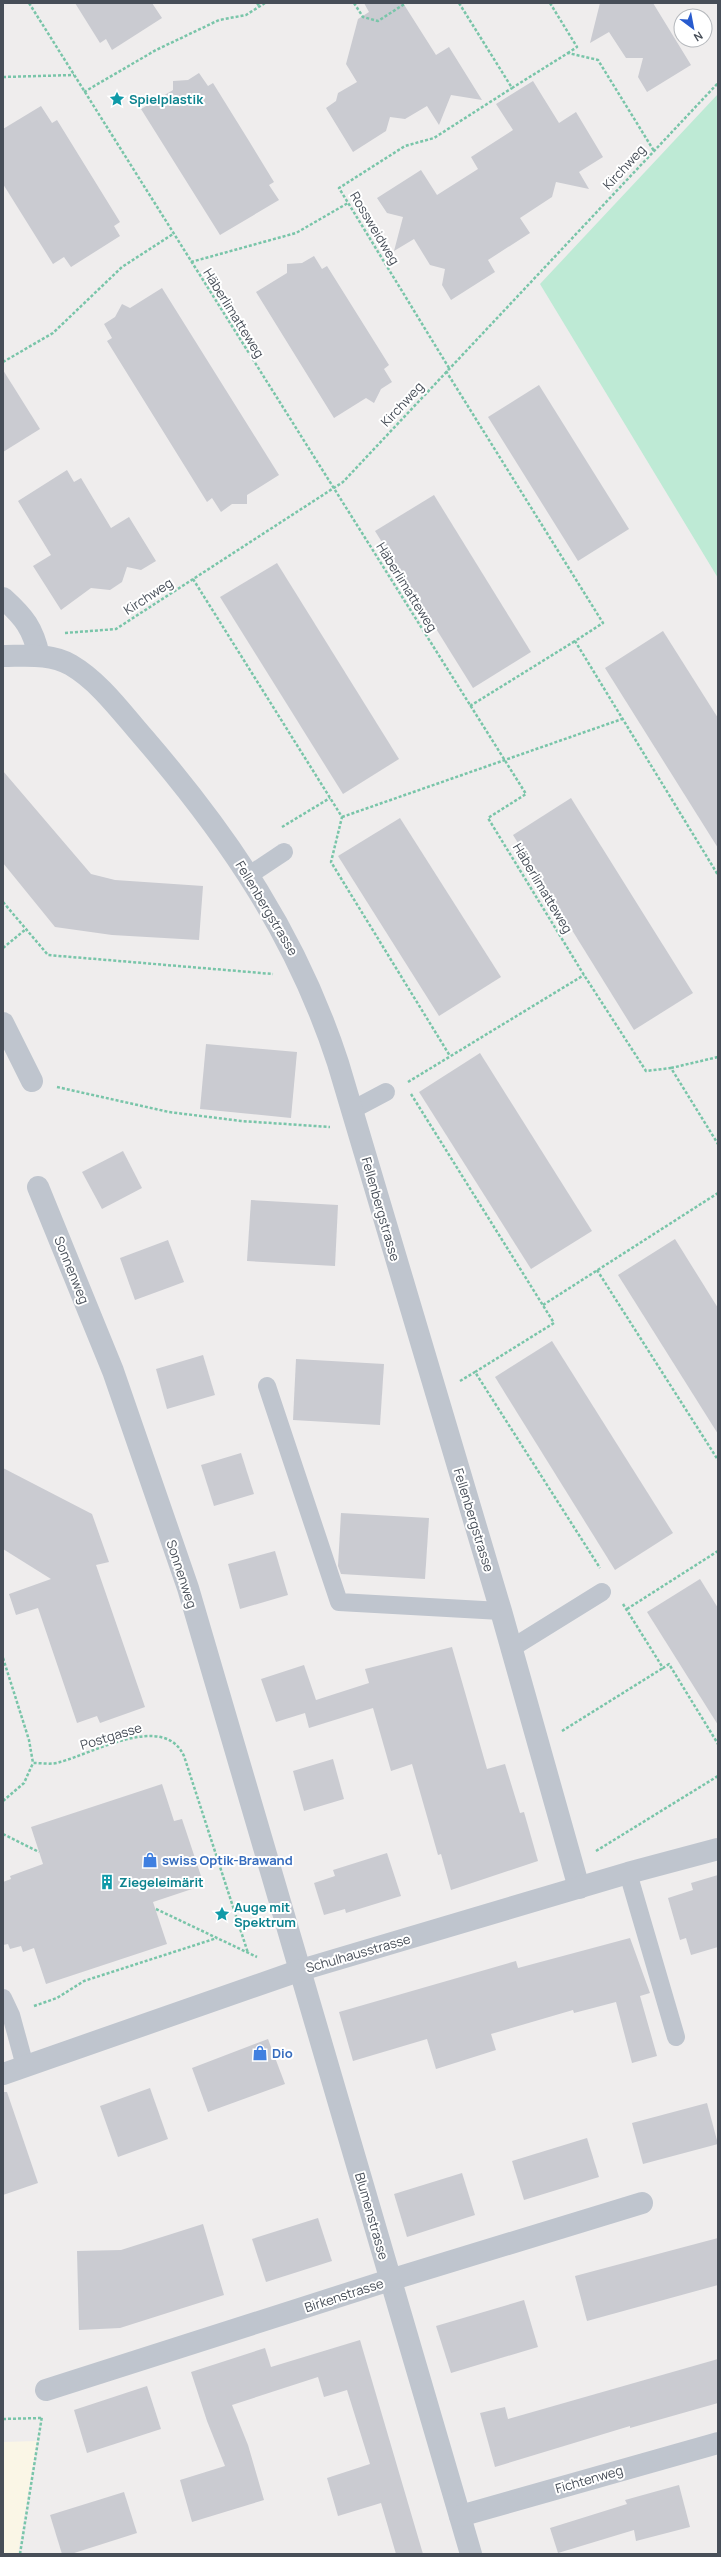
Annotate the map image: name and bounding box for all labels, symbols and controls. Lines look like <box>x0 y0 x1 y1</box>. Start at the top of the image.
north arrow <box>673 8 713 48</box>
text: N <box>691 28 706 45</box>
place icon: Spielplastik <box>108 90 126 108</box>
place label: Spielplastik <box>129 90 204 108</box>
street label: Kirchweg <box>599 141 649 193</box>
street label: Rossweidweg <box>346 188 404 268</box>
street label: Häberlimatteweg <box>199 265 269 361</box>
street label: Kirchweg <box>377 378 427 430</box>
street label: Häberlimatteweg <box>372 539 442 635</box>
street label: Kirchweg <box>120 573 176 619</box>
street label: Häberlimatteweg <box>509 839 577 937</box>
street label: Fellenbergstrasse <box>232 857 303 959</box>
street label: Fellenbergstrasse <box>358 1155 405 1264</box>
street label: Sonnenweg <box>50 1234 94 1306</box>
street label: Fellenbergstrasse <box>450 1466 498 1574</box>
street label: Sonnenweg <box>162 1537 202 1611</box>
street label: Postgasse <box>78 1718 144 1754</box>
shop icon: swiss Optik-Brawand <box>141 1851 159 1869</box>
place label: swiss Optik-Brawand <box>162 1851 293 1869</box>
building icon: Ziegeleimärit <box>98 1873 116 1891</box>
place label: Ziegeleimärit <box>119 1873 204 1891</box>
place label: Auge mit Spektrum <box>234 1898 296 1931</box>
place icon: Auge mit Spektrum <box>213 1905 231 1923</box>
street label: Schulhausstrasse <box>304 1929 413 1977</box>
shop icon: Dio <box>251 2044 269 2062</box>
place label: Dio <box>272 2044 293 2062</box>
street label: Blumenstrasse <box>351 2170 393 2262</box>
street label: Birkenstrasse <box>302 2274 386 2316</box>
street label: Fichtenweg <box>553 2461 625 2497</box>

